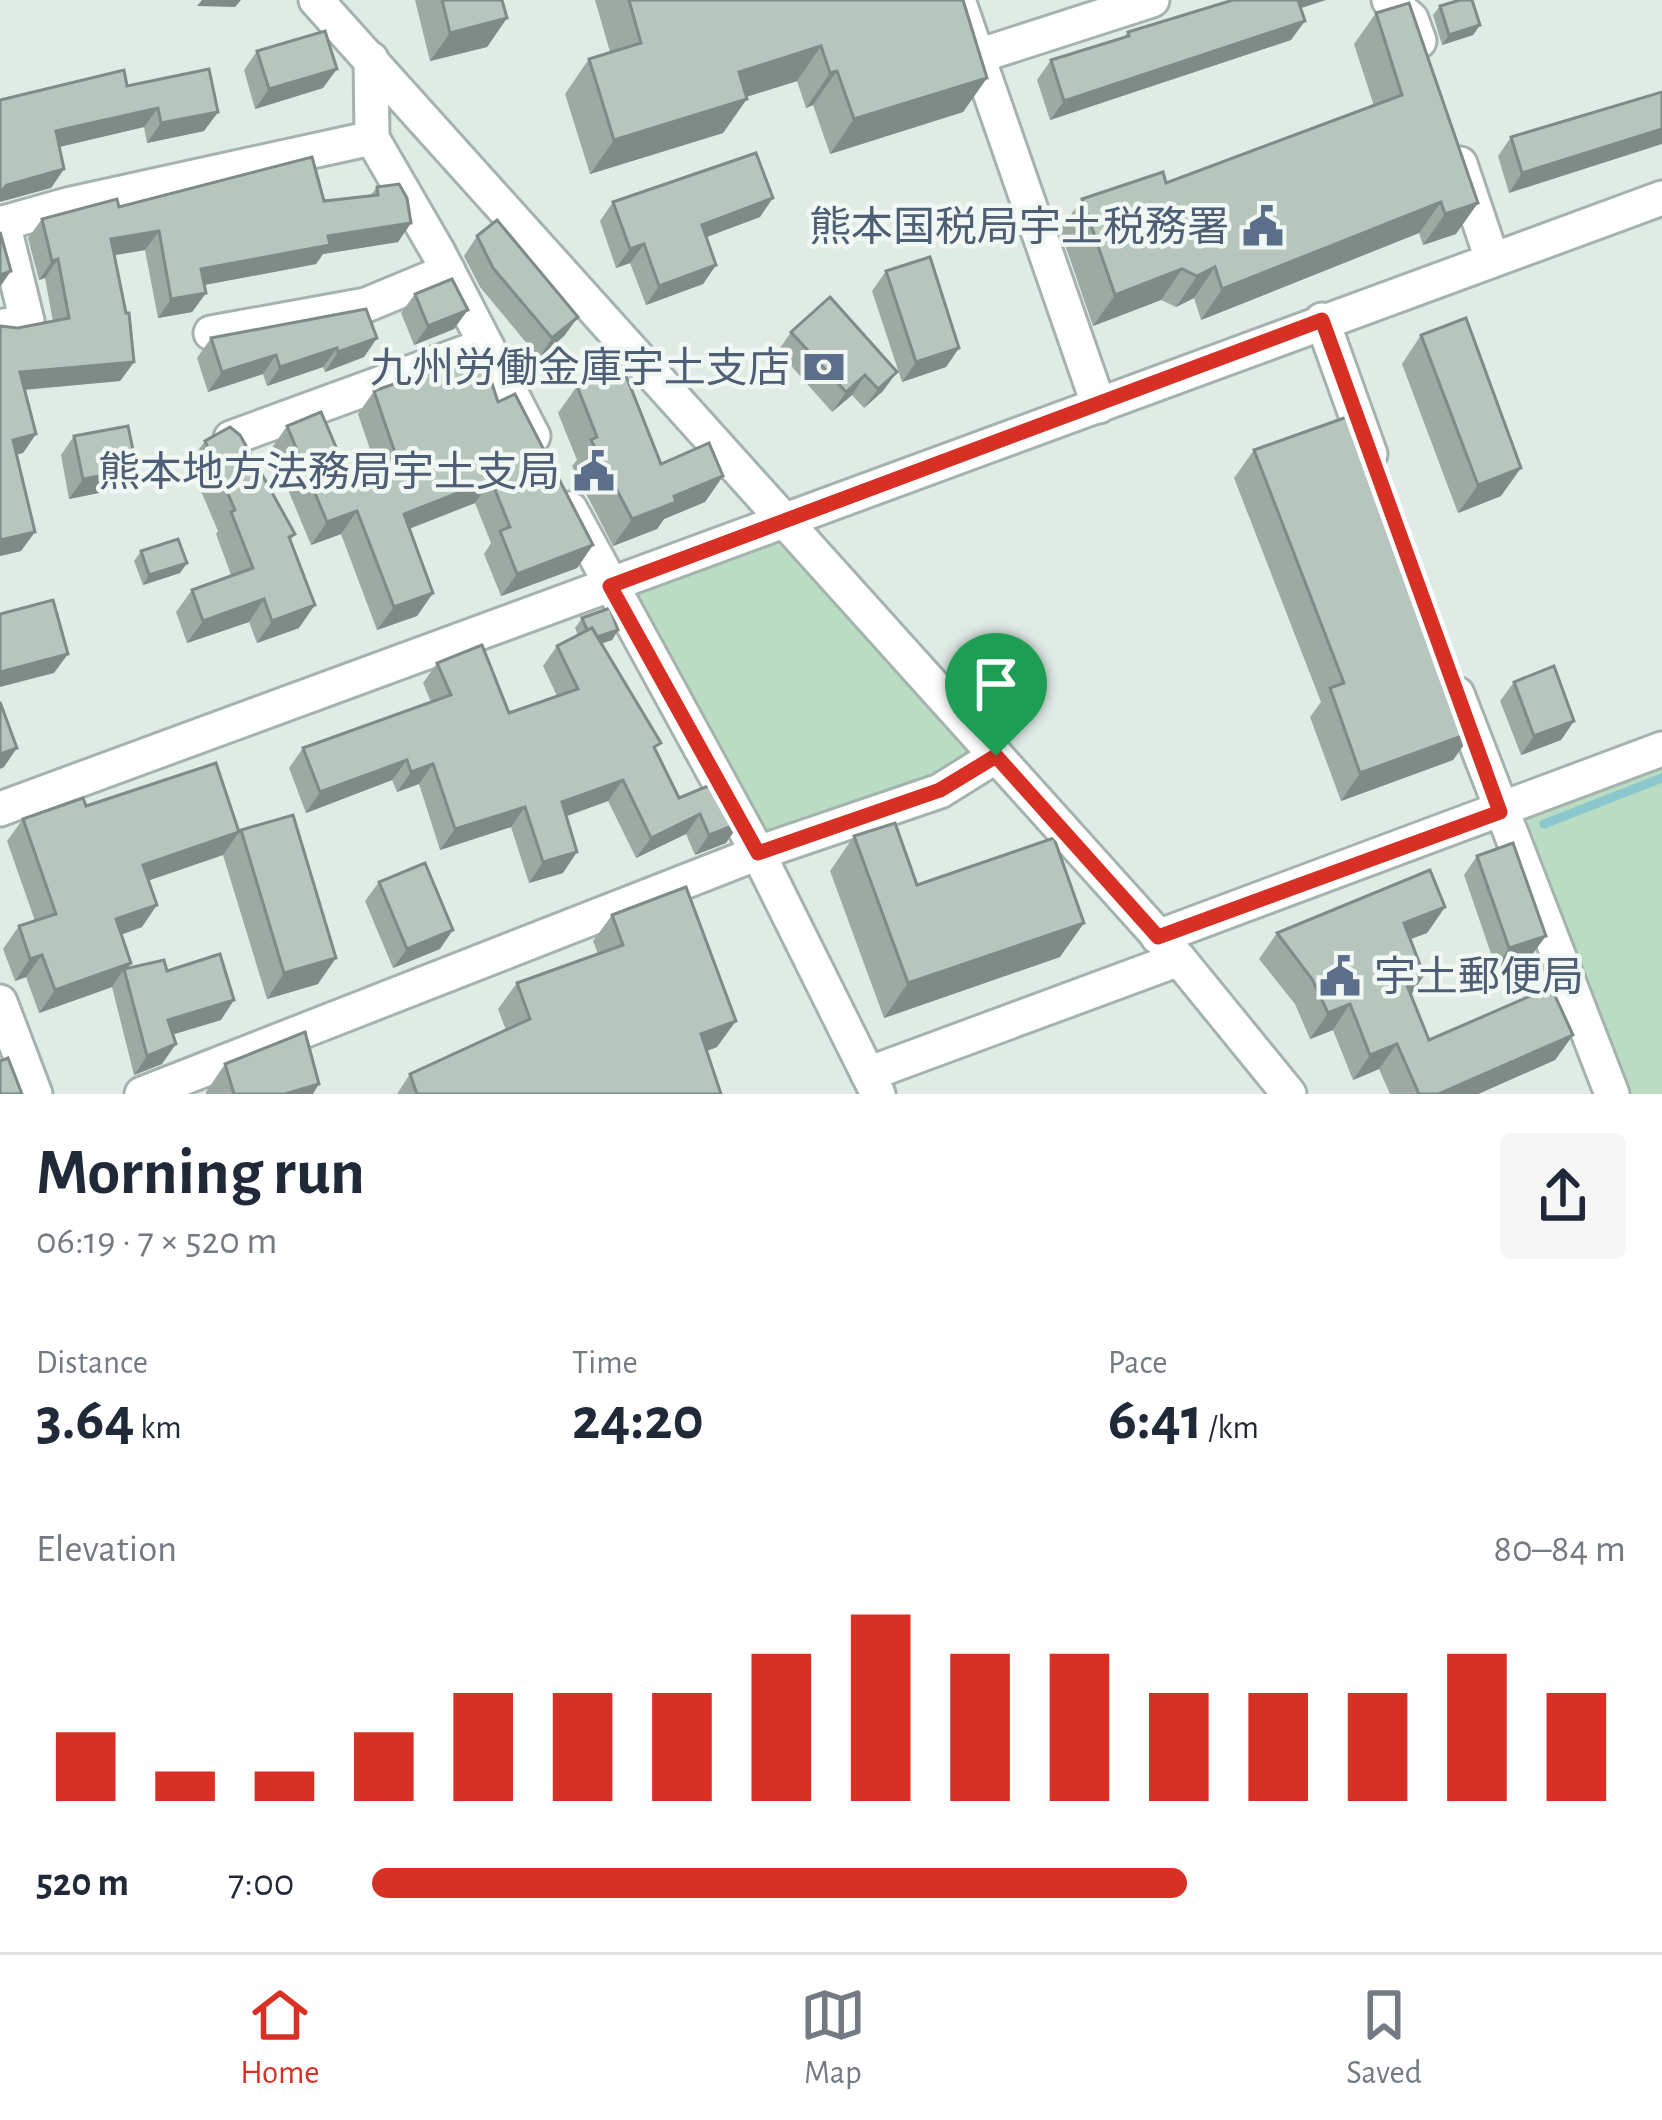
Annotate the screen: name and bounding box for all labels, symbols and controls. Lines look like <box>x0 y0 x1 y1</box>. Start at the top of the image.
public building icon: 熊本国税局宇土税務署 <box>1240 203 1286 249</box>
place label: 熊本国税局宇土税務署 <box>809 205 1229 249</box>
bank icon: 九州労働金庫宇土支店 <box>801 344 847 390</box>
place label: 九州労働金庫宇土支店 <box>370 346 790 390</box>
public building icon: 熊本地方法務局宇土支局 <box>571 448 617 494</box>
place label: 熊本地方法務局宇土支局 <box>98 450 560 494</box>
pin <box>945 633 1047 756</box>
icon: arrive <box>963 651 1029 717</box>
public building icon: 宇土郵便局 <box>1317 953 1363 999</box>
place label: 宇土郵便局 <box>1374 955 1584 999</box>
button: share <box>1500 1133 1626 1259</box>
text: Morning run <box>36 1140 365 1206</box>
text: 06:19 · 7 × 520 m <box>36 1222 278 1261</box>
text: Distance <box>36 1347 148 1380</box>
text: Time <box>572 1347 638 1380</box>
text: Pace <box>1108 1347 1167 1380</box>
text: 3.64 <box>36 1390 135 1450</box>
text: 24:20 <box>572 1390 704 1450</box>
text: 6:41 <box>1108 1390 1203 1450</box>
text: km <box>135 1412 182 1445</box>
text: /km <box>1203 1412 1259 1445</box>
text: Elevation <box>36 1530 177 1569</box>
text: 80–84 m <box>1493 1530 1626 1569</box>
text: 520 m <box>36 1864 129 1903</box>
text: 7:00 <box>228 1864 294 1903</box>
tab: Home <box>240 1982 320 2094</box>
tab: Map <box>800 1982 866 2094</box>
tab: Saved <box>1346 1982 1422 2094</box>

